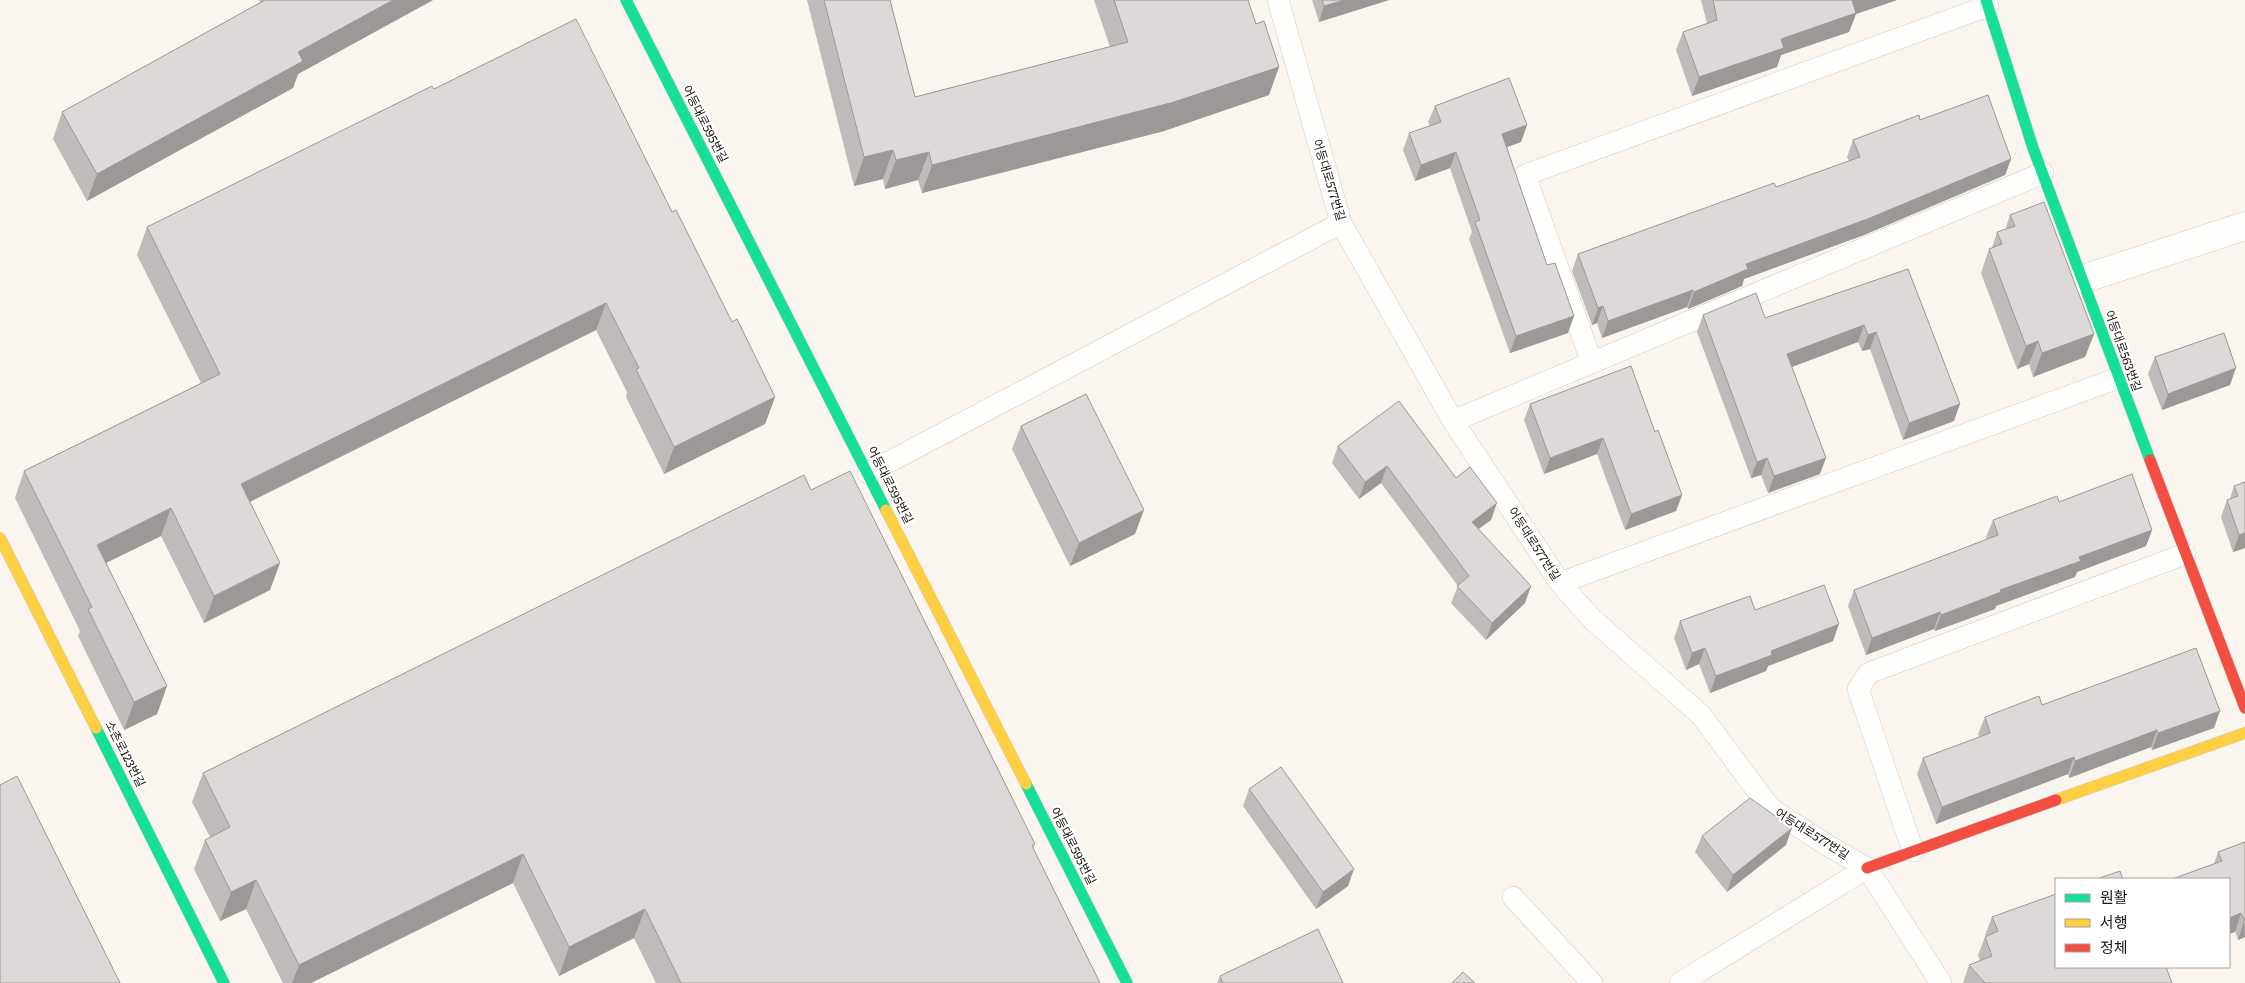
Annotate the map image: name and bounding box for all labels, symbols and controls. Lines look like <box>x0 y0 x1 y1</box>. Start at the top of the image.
street label: 어등대로595번길 <box>679 82 733 165</box>
street label: 어등대로577번길 <box>1309 137 1351 223</box>
street label: 어등대로563번길 <box>2101 308 2147 394</box>
street label: 어등대로595번길 <box>864 443 918 526</box>
street label: 어등대로577번길 <box>1504 503 1565 584</box>
street label: 소촌로123번길 <box>101 717 150 790</box>
street label: 어등대로577번길 <box>1772 803 1853 863</box>
street label: 어등대로595번길 <box>1047 804 1101 887</box>
legend <box>2055 878 2230 968</box>
text: 원활 <box>2100 885 2128 908</box>
text: 서행 <box>2100 910 2128 933</box>
text: 정체 <box>2100 935 2128 958</box>

